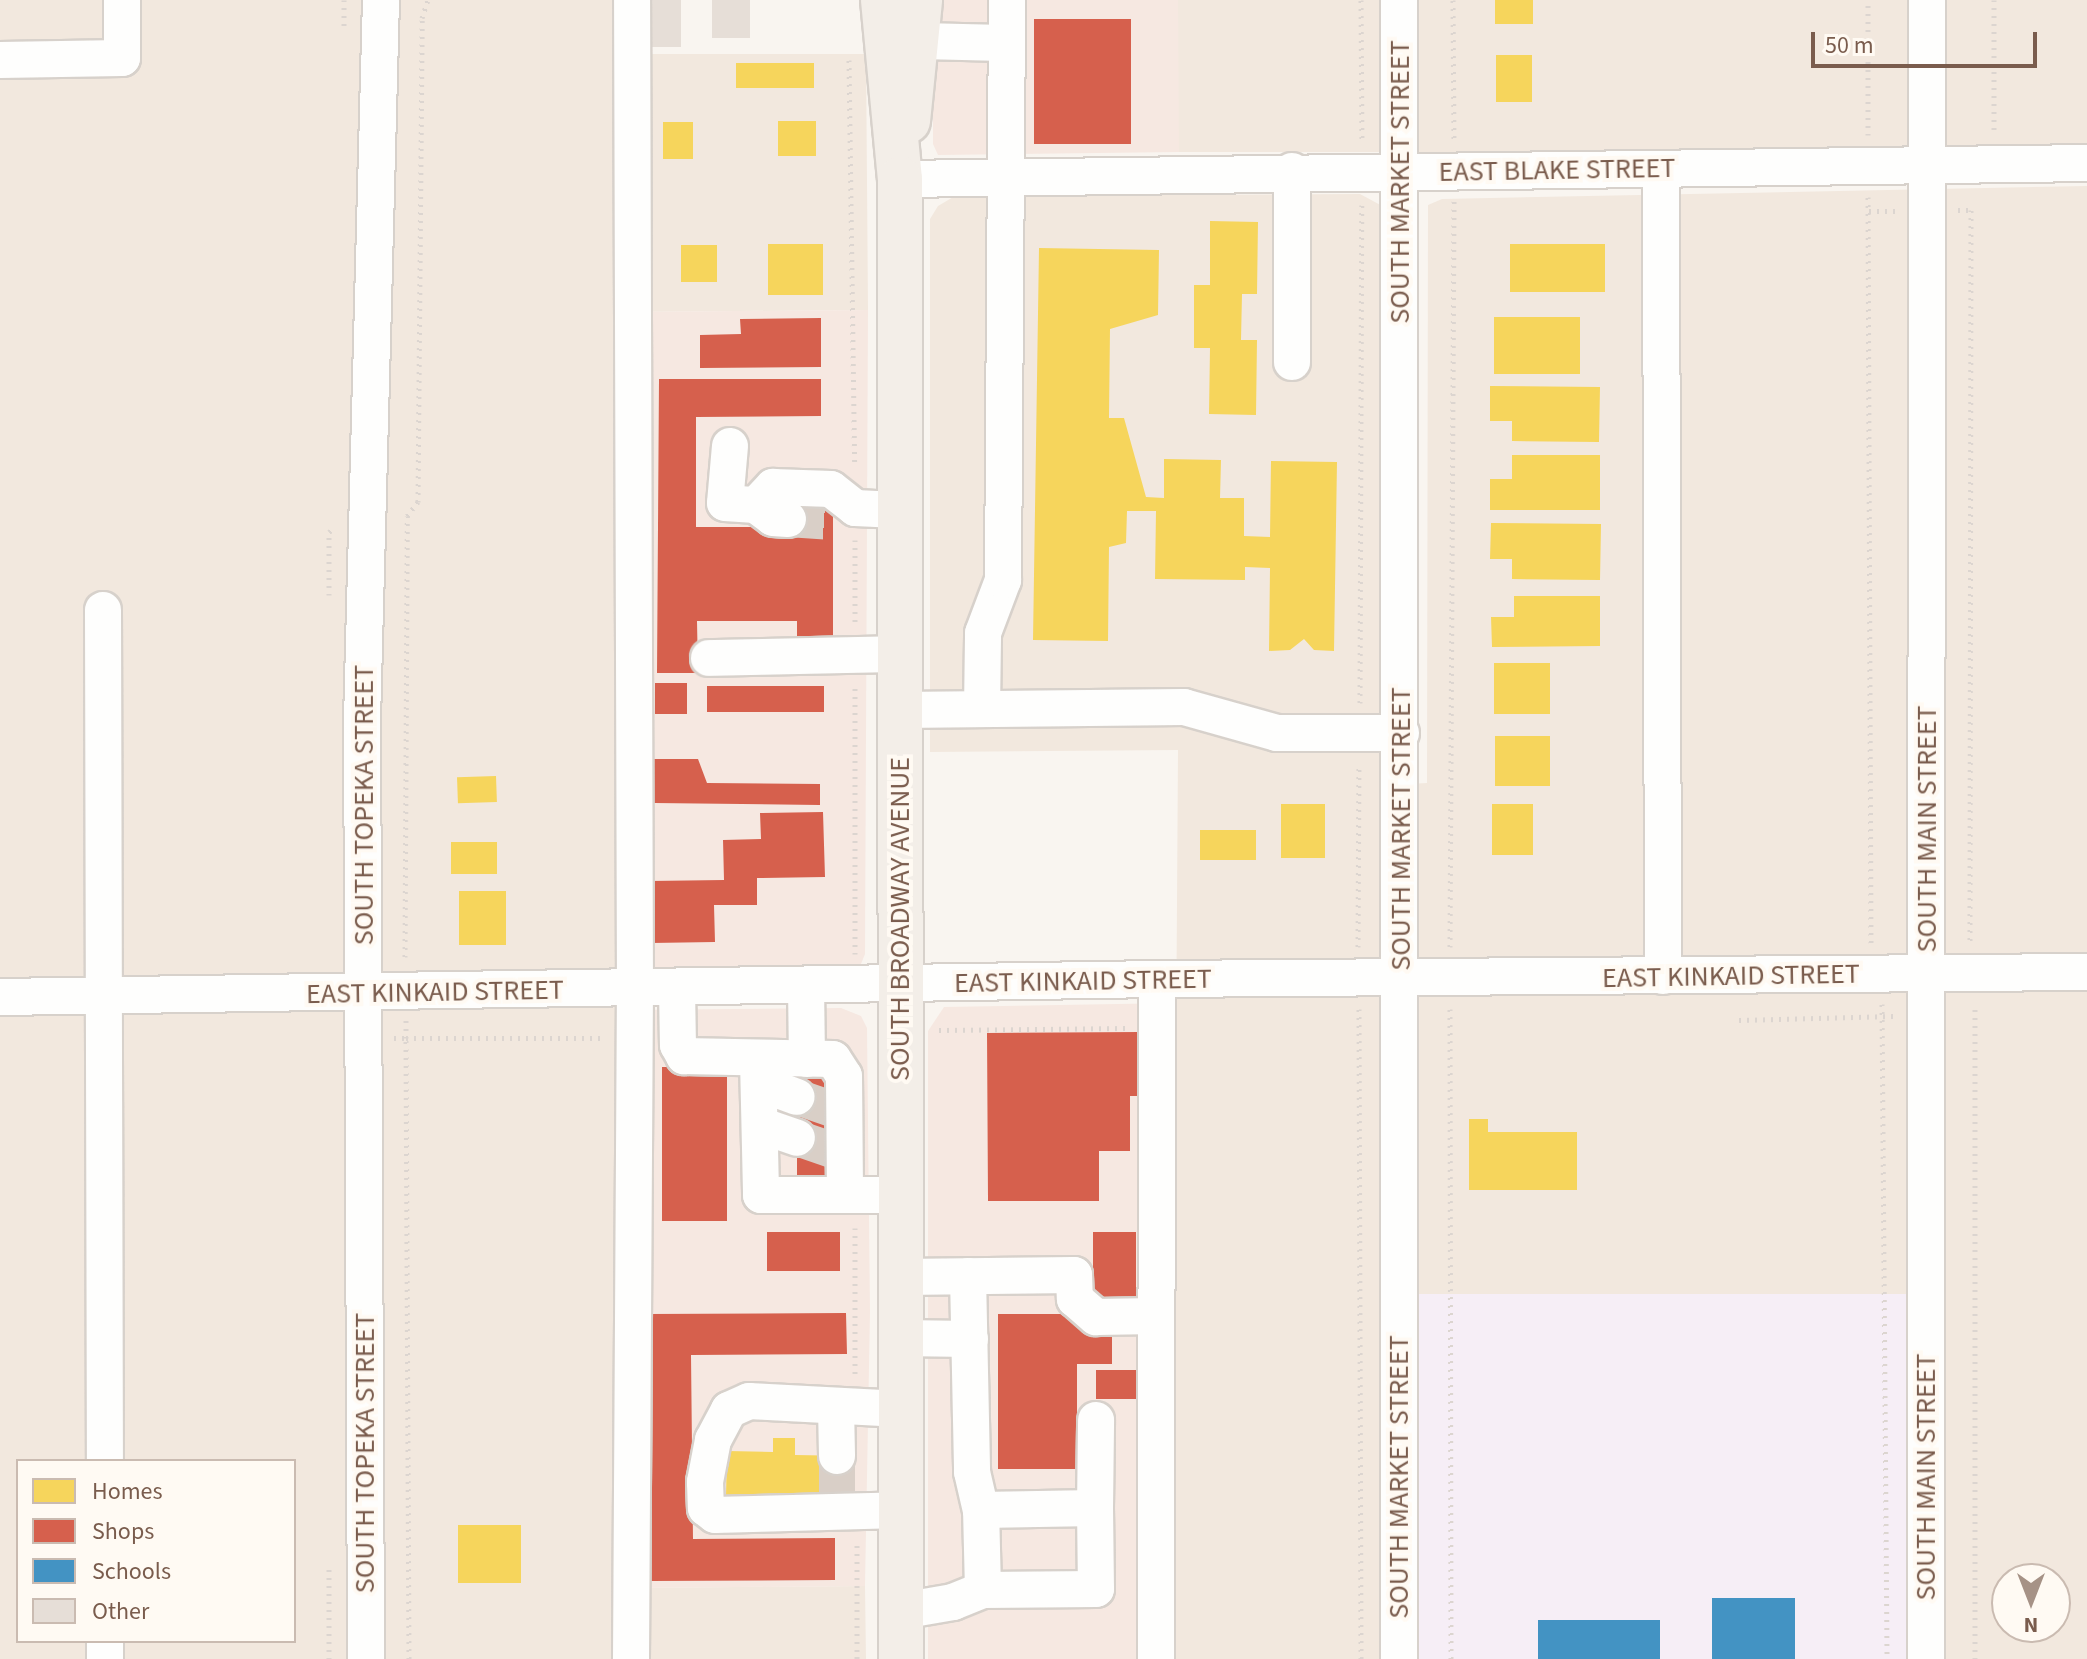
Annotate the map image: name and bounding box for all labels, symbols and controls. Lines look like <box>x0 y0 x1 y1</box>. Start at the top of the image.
scale bar <box>1815 16 2041 66</box>
text: 50 m <box>1825 28 1874 63</box>
street label: SOUTH MARKET STREET <box>1383 40 1417 324</box>
street label: EAST BLAKE STREET <box>1438 151 1676 189</box>
street label: SOUTH TOPEKA STREET <box>347 665 381 945</box>
street label: SOUTH MARKET STREET <box>1384 687 1418 971</box>
street label: SOUTH MAIN STREET <box>1910 706 1944 952</box>
street label: SOUTH BROADWAY AVENUE <box>883 757 917 1081</box>
street label: EAST KINKAID STREET <box>1602 957 1860 995</box>
street label: EAST KINKAID STREET <box>954 962 1212 1000</box>
street label: EAST KINKAID STREET <box>306 973 564 1011</box>
street label: SOUTH TOPEKA STREET <box>348 1313 382 1593</box>
street label: SOUTH MARKET STREET <box>1382 1335 1416 1619</box>
street label: SOUTH MAIN STREET <box>1909 1354 1943 1600</box>
legend <box>16 1459 296 1643</box>
text: Homes <box>92 1474 163 1509</box>
text: Shops <box>92 1514 154 1549</box>
text: Schools <box>92 1554 171 1589</box>
north arrow <box>1991 1563 2071 1643</box>
text: Other <box>92 1594 149 1629</box>
text: N <box>2024 1609 2038 1641</box>

